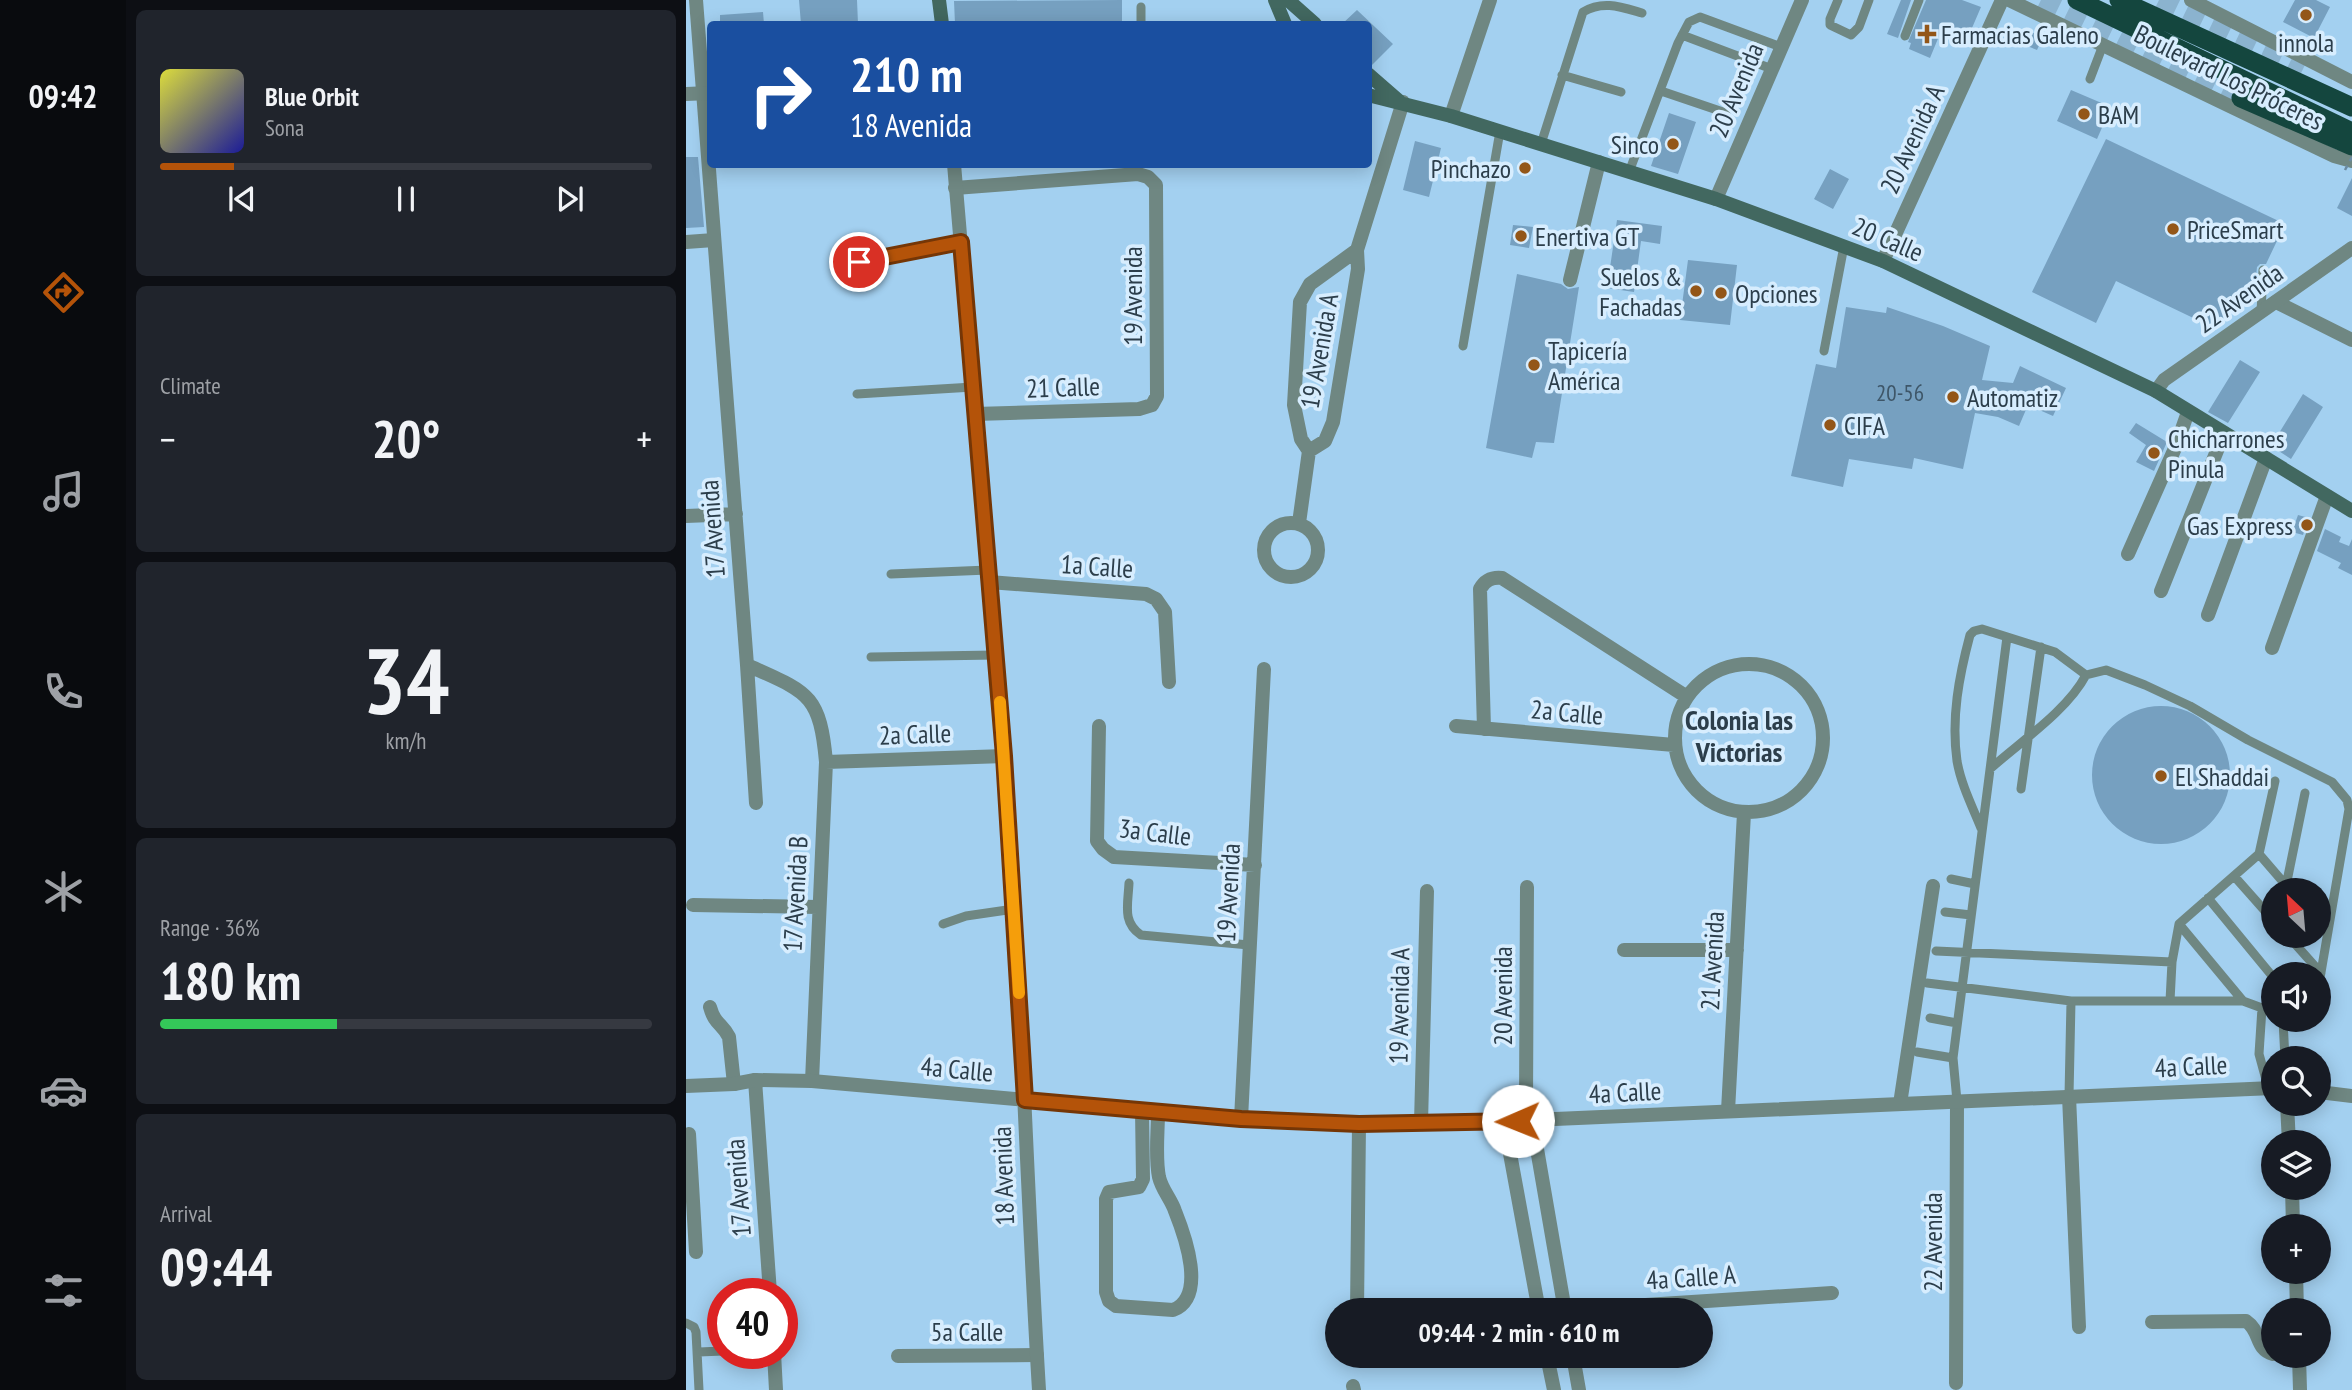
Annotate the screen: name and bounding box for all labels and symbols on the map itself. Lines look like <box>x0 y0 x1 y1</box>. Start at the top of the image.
marker: innola <box>2298 7 2314 23</box>
street label: Boulevard Los Próceres <box>2129 17 2329 137</box>
place label: Farmacias Galeno <box>1941 18 2099 51</box>
marker: Farmacias Galeno <box>1919 26 1935 42</box>
place label: innola <box>2278 26 2334 59</box>
street label: 20 Avenida <box>1701 38 1771 142</box>
street label: 20 Avenida A <box>1872 79 1952 199</box>
place label: BAM <box>2098 98 2139 131</box>
marker: BAM <box>2076 106 2092 122</box>
place label: Sinco <box>1611 128 1659 161</box>
marker: Sinco <box>1665 136 1681 152</box>
place label: Pinchazo <box>1431 152 1511 185</box>
marker: Pinchazo <box>1517 160 1533 176</box>
street label: 20 Calle <box>1848 209 1928 269</box>
place label: PriceSmart <box>2187 213 2284 246</box>
place label: Enertiva GT <box>1535 220 1640 253</box>
marker: PriceSmart <box>2165 221 2181 237</box>
marker: Enertiva GT <box>1513 228 1529 244</box>
pin <box>829 232 889 292</box>
street label: 19 Avenida <box>1116 246 1149 346</box>
street label: 22 Avenida <box>2189 256 2289 340</box>
place label: Suelos & Fachadas <box>1599 260 1682 323</box>
place label: Opciones <box>1735 277 1818 310</box>
marker: Suelos & Fachadas <box>1688 283 1704 299</box>
marker: Opciones <box>1713 285 1729 301</box>
street label: 19 Avenida A <box>1293 290 1345 411</box>
place label: Tapicería América <box>1548 334 1627 397</box>
marker: Tapicería América <box>1526 357 1542 373</box>
street label: 21 Calle <box>1026 369 1100 405</box>
house number: 20-56 <box>1876 378 1924 407</box>
place label: Automatiz <box>1967 381 2058 414</box>
marker: Automatiz <box>1945 389 1961 405</box>
place label: CIFA <box>1844 409 1886 442</box>
marker: CIFA <box>1822 417 1838 433</box>
place label: Chicharrones Pinula <box>2168 422 2285 485</box>
marker: Chicharrones Pinula <box>2146 445 2162 461</box>
street label: 17 Avenida <box>692 479 732 579</box>
place label: Gas Express <box>2187 509 2293 542</box>
marker: Gas Express <box>2299 517 2315 533</box>
street label: 1a Calle <box>1060 547 1134 585</box>
street label: 2a Calle <box>1529 692 1605 732</box>
district label: Colonia las Victorias <box>1685 701 1793 770</box>
street label: 2a Calle <box>878 716 952 752</box>
place label: El Shaddai <box>2175 760 2269 793</box>
marker: El Shaddai <box>2153 768 2169 784</box>
street label: 3a Calle <box>1117 811 1193 853</box>
street label: 17 Avenida B <box>775 835 815 953</box>
street label: 19 Avenida <box>1209 843 1247 943</box>
north arrow <box>2261 878 2331 948</box>
street label: 21 Avenida <box>1693 911 1731 1011</box>
street label: 20 Avenida <box>1486 946 1519 1046</box>
street label: 19 Avenida A <box>1381 947 1417 1064</box>
street label: 4a Calle <box>2154 1048 2228 1084</box>
street label: 4a Calle <box>919 1049 995 1089</box>
street label: 4a Calle <box>1588 1074 1662 1110</box>
position arrow <box>1481 1084 1555 1158</box>
street label: 18 Avenida <box>985 1126 1021 1226</box>
street label: 17 Avenida <box>718 1138 758 1238</box>
street label: 22 Avenida <box>1916 1192 1949 1292</box>
street label: 4a Calle A <box>1645 1257 1738 1297</box>
speed limit sign: 40 <box>707 1278 798 1369</box>
street label: 5a Calle <box>931 1315 1003 1348</box>

